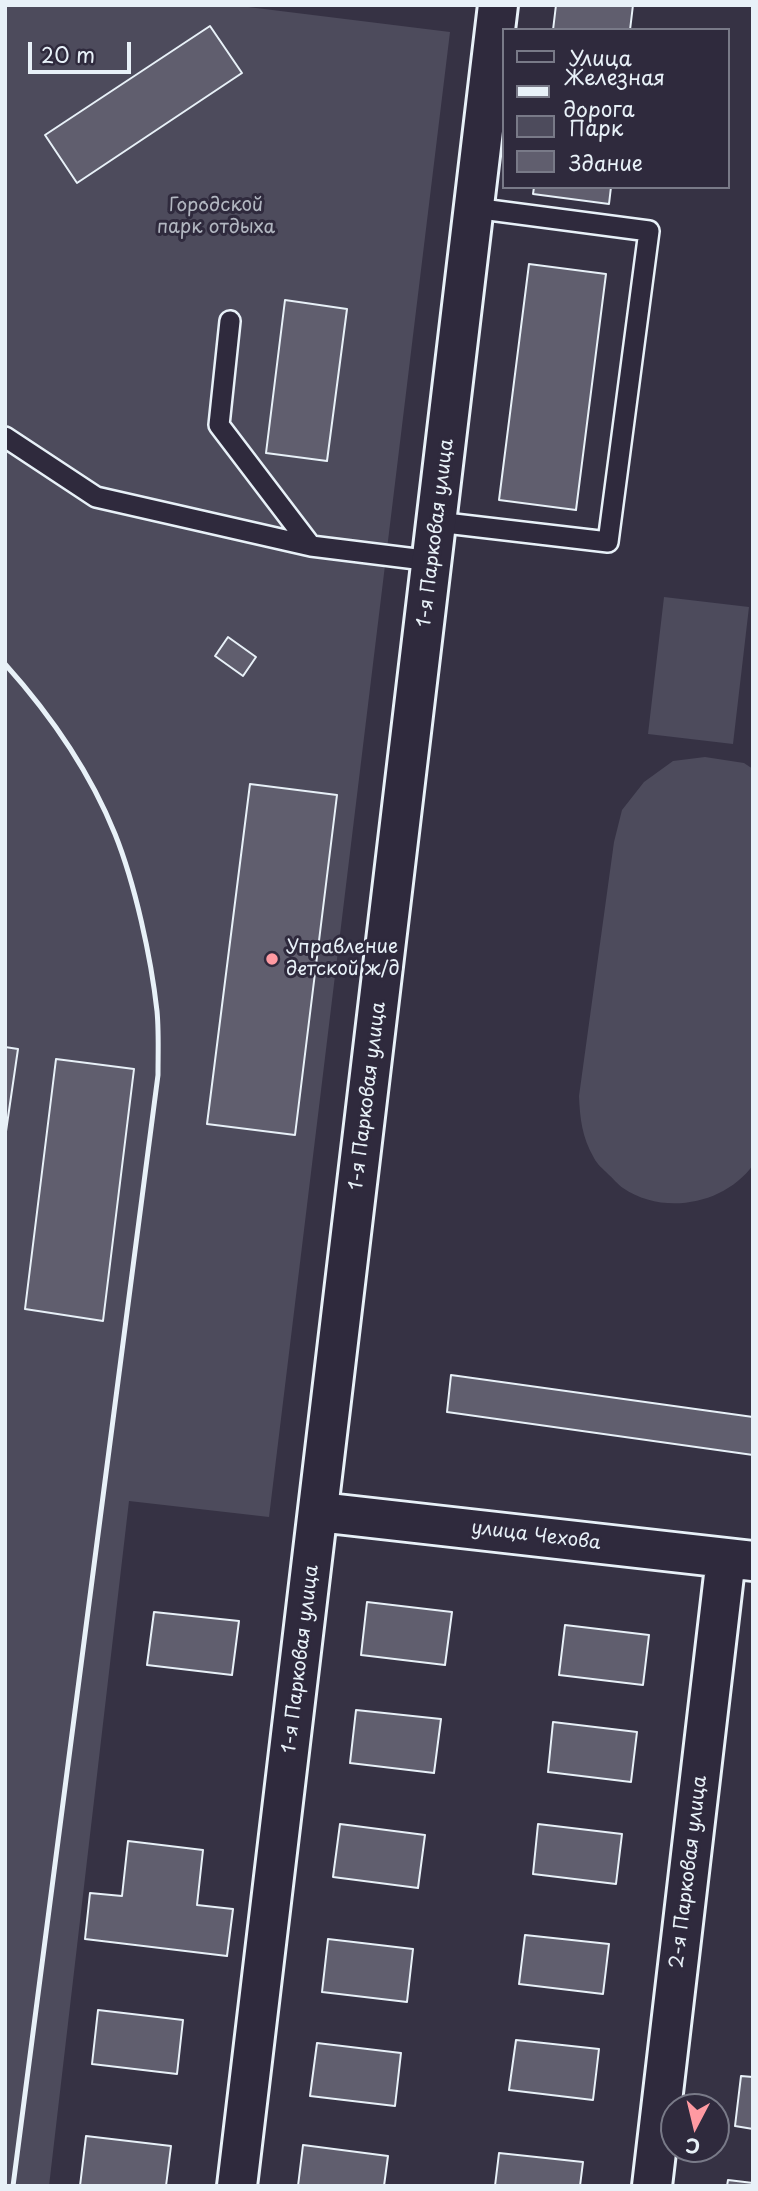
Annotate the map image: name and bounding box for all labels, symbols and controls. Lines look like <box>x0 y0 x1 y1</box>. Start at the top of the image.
scale bar <box>32 28 135 72</box>
legend <box>503 28 730 189</box>
text: 20 m <box>41 38 95 70</box>
text: Улица <box>569 41 632 73</box>
text: Железная дорога <box>564 60 665 124</box>
text: Парк <box>569 111 623 143</box>
text: Здание <box>569 146 643 178</box>
park label: Городской парк отдыха <box>157 195 275 239</box>
street label: 1-я Парковая улица <box>413 438 459 628</box>
place label: Управление детской ж/д <box>286 937 400 981</box>
marker: Управление детской ж/д <box>264 951 280 967</box>
street label: 1-я Парковая улица <box>345 1001 391 1191</box>
street label: улица Чехова <box>470 1517 602 1555</box>
street label: 1-я Парковая улица <box>278 1564 324 1754</box>
street label: 2-я Парковая улица <box>666 1774 712 1970</box>
north arrow <box>660 2093 730 2163</box>
text: С <box>684 2132 701 2162</box>

